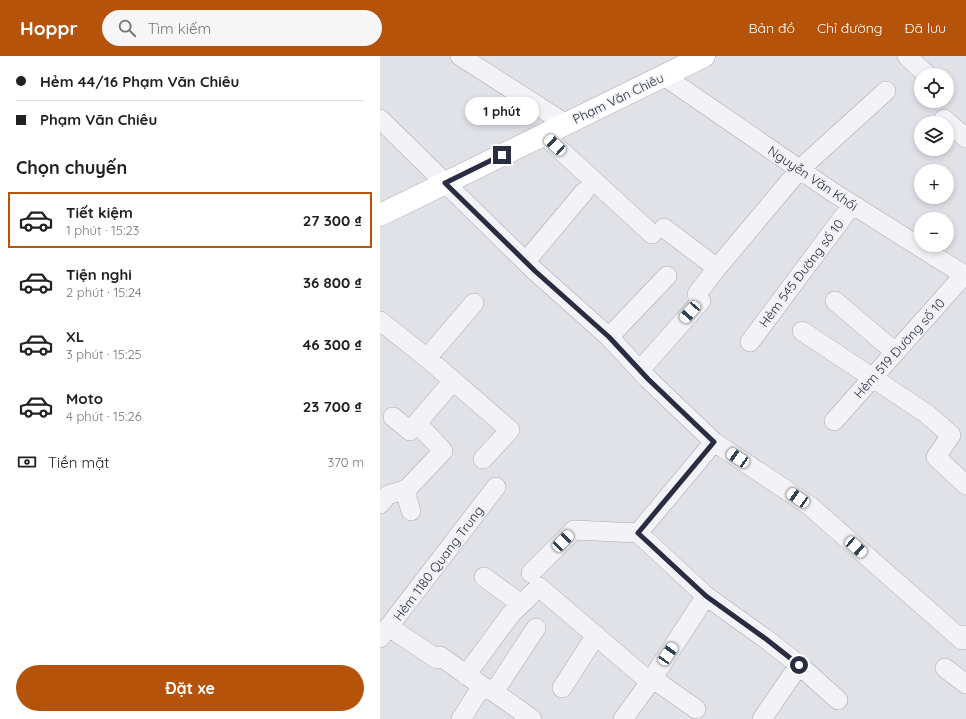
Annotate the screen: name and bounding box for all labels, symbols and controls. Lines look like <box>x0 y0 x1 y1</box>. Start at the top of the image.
search box <box>102 10 382 46</box>
text: Hoppr <box>20 16 78 40</box>
icon: search <box>116 17 138 39</box>
text: Tìm kiếm <box>148 19 211 38</box>
text: Bản đồ <box>748 19 795 37</box>
text: Chỉ đường <box>817 19 883 37</box>
text: Đã lưu <box>905 19 946 37</box>
map controls <box>914 68 954 252</box>
button: locate <box>914 68 954 108</box>
street label: Phạm Văn Chiêu <box>570 69 666 127</box>
text: Hẻm 44/16 Phạm Văn Chiêu <box>40 72 239 91</box>
callout: 1 phút <box>465 97 539 125</box>
text: 1 phút <box>483 103 521 119</box>
text: Phạm Văn Chiêu <box>40 110 157 129</box>
button: layers <box>914 116 954 156</box>
car <box>542 132 568 158</box>
street label: Nguyễn Văn Khối <box>765 142 861 214</box>
route end <box>493 146 511 164</box>
text: Chọn chuyến <box>16 156 127 179</box>
button: + <box>914 164 954 204</box>
icon: car <box>18 202 54 238</box>
text: Tiết kiệm <box>66 203 133 222</box>
text: 27 300 ₫ <box>303 211 362 230</box>
button: − <box>914 212 954 252</box>
street label: Hẻm 545 Đường số 10 <box>755 216 847 330</box>
text: 1 phút · 15:23 <box>66 222 139 238</box>
icon: car <box>18 264 54 300</box>
text: Tiện nghi <box>66 265 132 284</box>
text: 36 800 ₫ <box>303 273 362 292</box>
text: 2 phút · 15:24 <box>66 284 142 300</box>
street label: Hẻm 519 Đường số 10 <box>850 295 948 401</box>
car <box>678 299 702 325</box>
icon: car <box>18 326 54 362</box>
text: XL <box>66 327 84 346</box>
text: 46 300 ₫ <box>302 335 362 354</box>
text: 3 phút · 15:25 <box>66 346 142 362</box>
icon: car <box>18 388 54 424</box>
text: Moto <box>66 389 103 408</box>
text: 23 700 ₫ <box>303 397 362 416</box>
text: 4 phút · 15:26 <box>66 408 142 424</box>
car <box>725 446 751 470</box>
icon: cash <box>16 451 38 473</box>
text: Tiền mặt <box>48 453 109 472</box>
text: 370 m <box>327 454 364 470</box>
car <box>785 486 811 510</box>
street label: Hẻm 1180 Quang Trung <box>390 502 486 624</box>
car <box>550 528 576 554</box>
car <box>843 535 869 559</box>
car <box>656 641 680 667</box>
route start <box>790 656 808 674</box>
button: Đặt xe <box>16 665 364 711</box>

